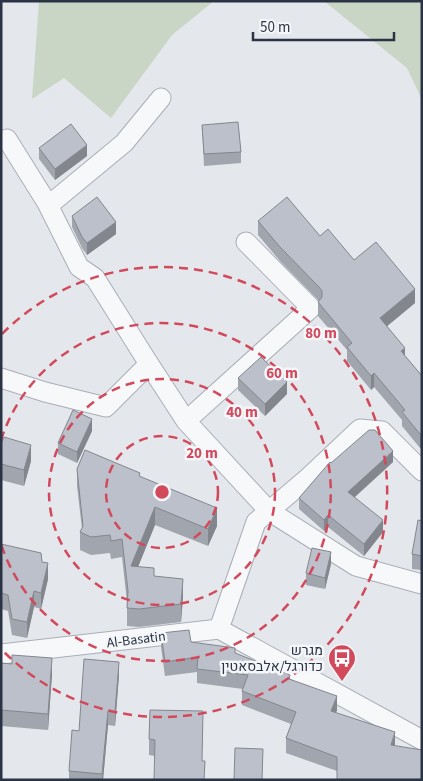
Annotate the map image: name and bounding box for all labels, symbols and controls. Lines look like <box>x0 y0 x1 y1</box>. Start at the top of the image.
scale bar <box>253 10 394 42</box>
text: 50 m <box>260 17 290 38</box>
text: 80 m <box>305 323 337 344</box>
text: 60 m <box>266 363 298 384</box>
text: 40 m <box>226 402 258 423</box>
text: 20 m <box>186 443 218 464</box>
centre of rings <box>153 483 171 501</box>
street label: Al-Basatin <box>105 626 167 654</box>
place label: מגרש כדורגל/אלבסאטין <box>221 641 323 677</box>
bus stop icon: מגרש כדורגל/אלבסאטין <box>327 643 357 682</box>

